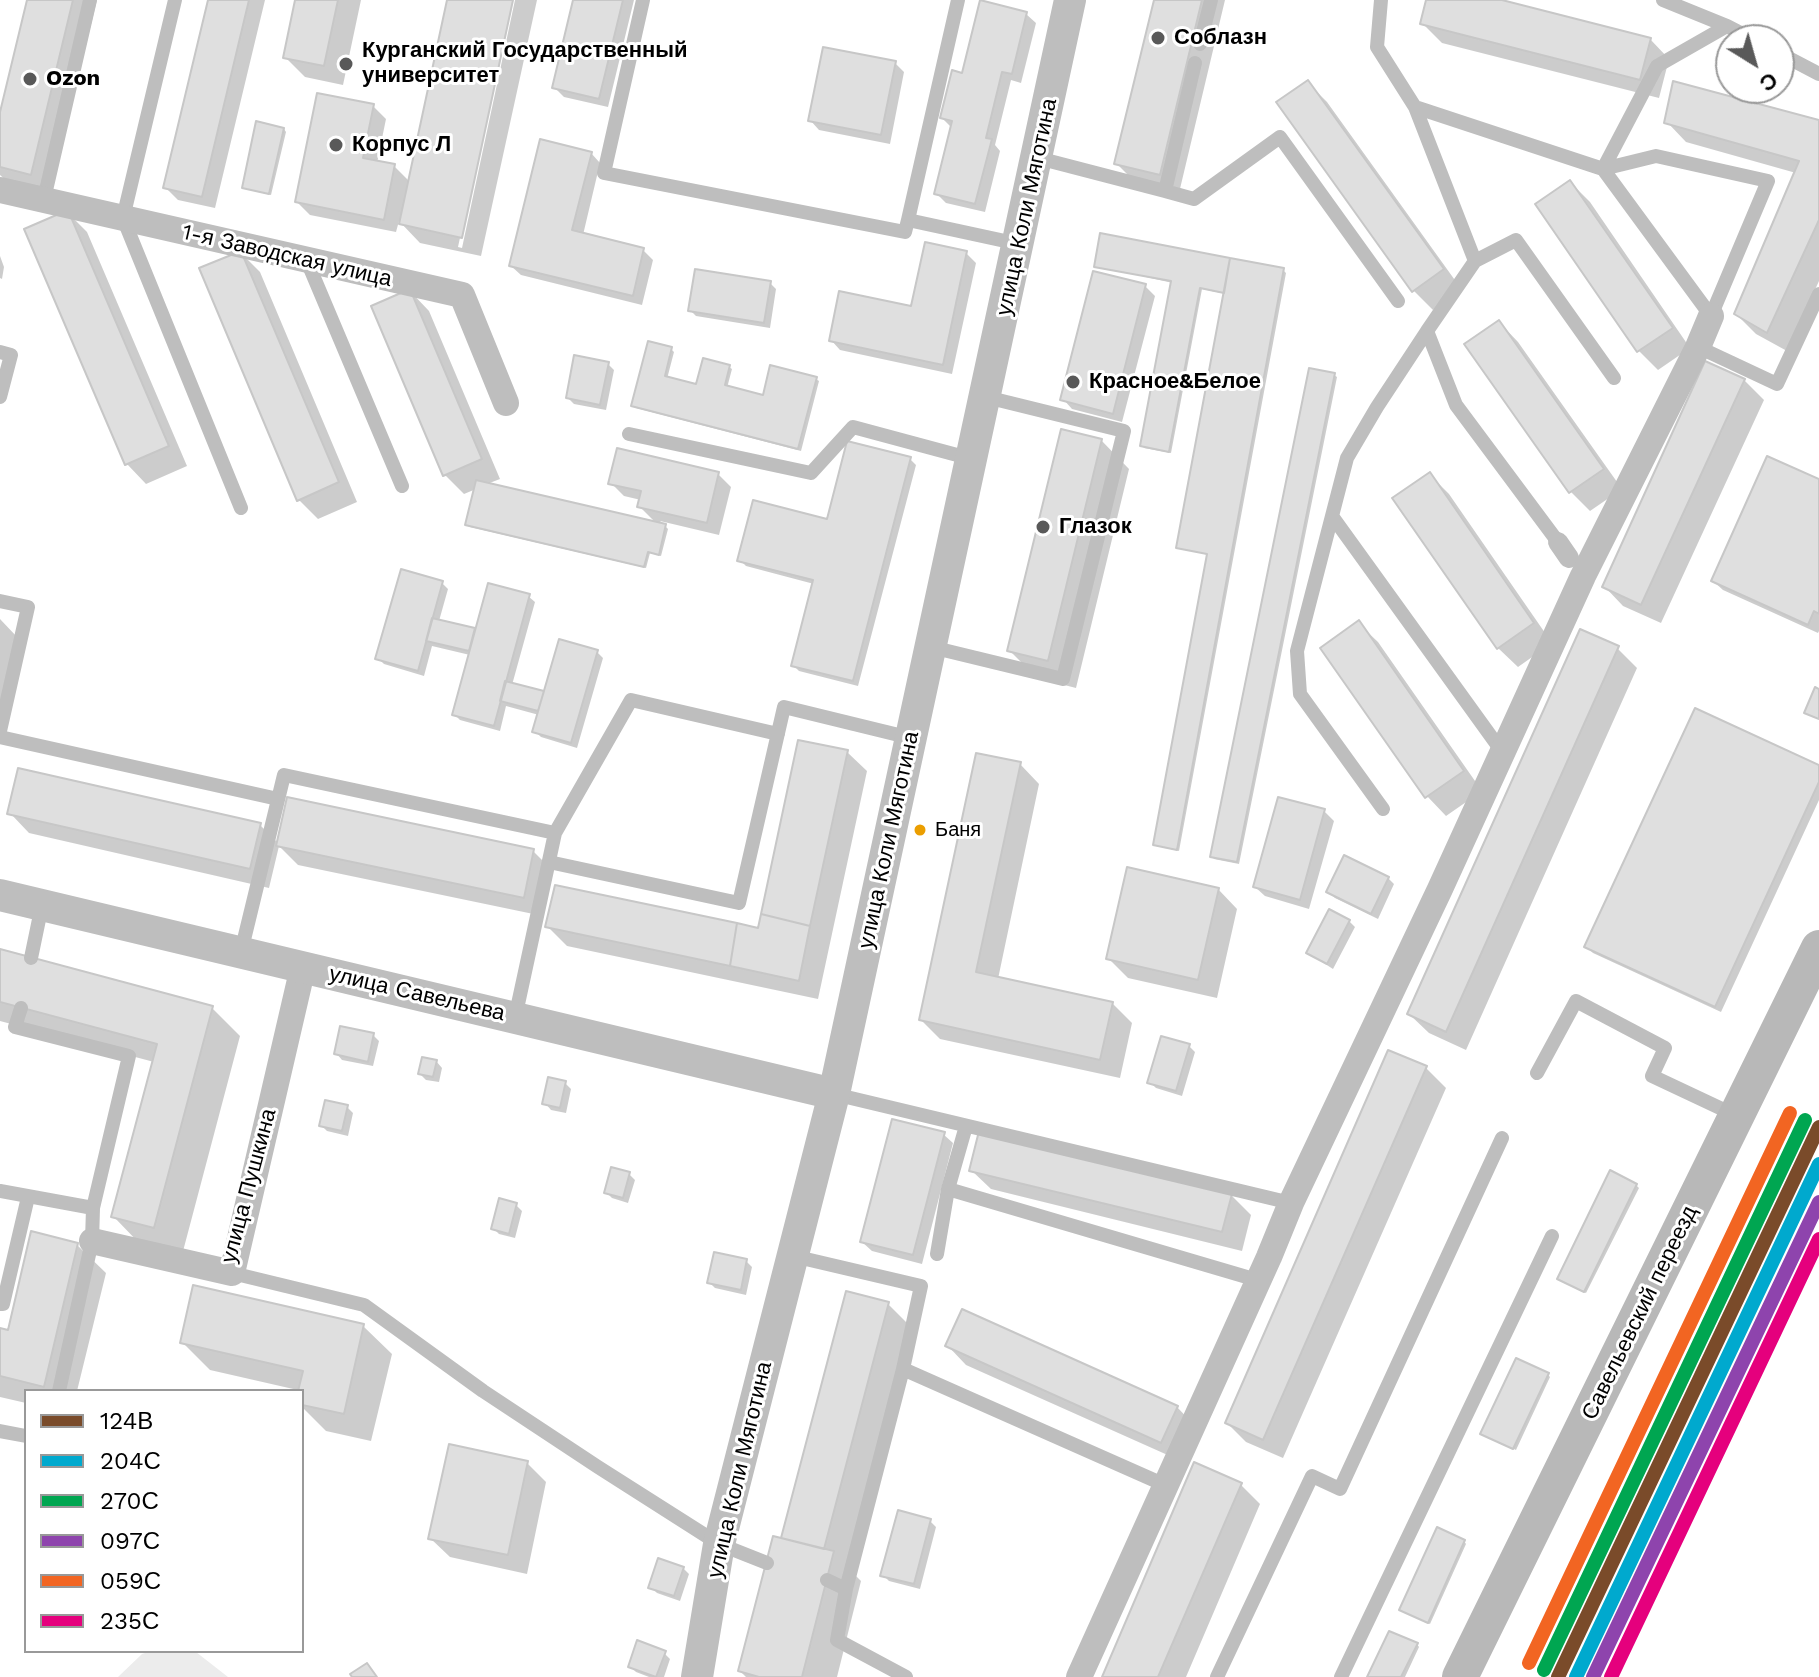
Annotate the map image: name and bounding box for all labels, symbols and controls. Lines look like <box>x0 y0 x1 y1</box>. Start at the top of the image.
north arrow <box>1715 24 1795 104</box>
place label: Соблазн <box>1174 25 1267 51</box>
marker: Соблазн <box>1149 29 1167 47</box>
place label: Курганский Государственный университет <box>362 38 688 90</box>
marker: Курганский Государственный университет <box>337 55 355 73</box>
place label: Ozon <box>46 66 100 92</box>
text: С <box>1755 67 1782 97</box>
marker: Ozon <box>21 70 39 88</box>
street label: улица Коли Мяготина <box>991 96 1063 318</box>
place label: Корпус Л <box>352 132 451 158</box>
marker: Корпус Л <box>327 136 345 154</box>
street label: 1-я Заводская улица <box>180 219 394 293</box>
place label: Красное&Белое <box>1089 369 1261 395</box>
marker: Красное&Белое <box>1064 373 1082 391</box>
place label: Глазок <box>1059 514 1132 540</box>
marker: Глазок <box>1034 518 1052 536</box>
street label: улица Коли Мяготина <box>853 729 925 951</box>
place label: Баня <box>935 818 981 842</box>
marker: Баня <box>912 822 928 838</box>
street label: улица Савельева <box>327 961 507 1027</box>
street label: улица Пушкина <box>216 1106 282 1266</box>
street label: Савельевский переезд <box>1577 1202 1703 1424</box>
street label: улица Коли Мяготина <box>702 1359 778 1581</box>
legend <box>24 1389 304 1653</box>
text: 124В <box>100 1407 153 1435</box>
text: 204С <box>100 1447 161 1475</box>
text: 270С <box>100 1487 159 1515</box>
text: 097С <box>100 1527 160 1555</box>
text: 059С <box>100 1567 161 1595</box>
text: 235С <box>100 1607 159 1635</box>

